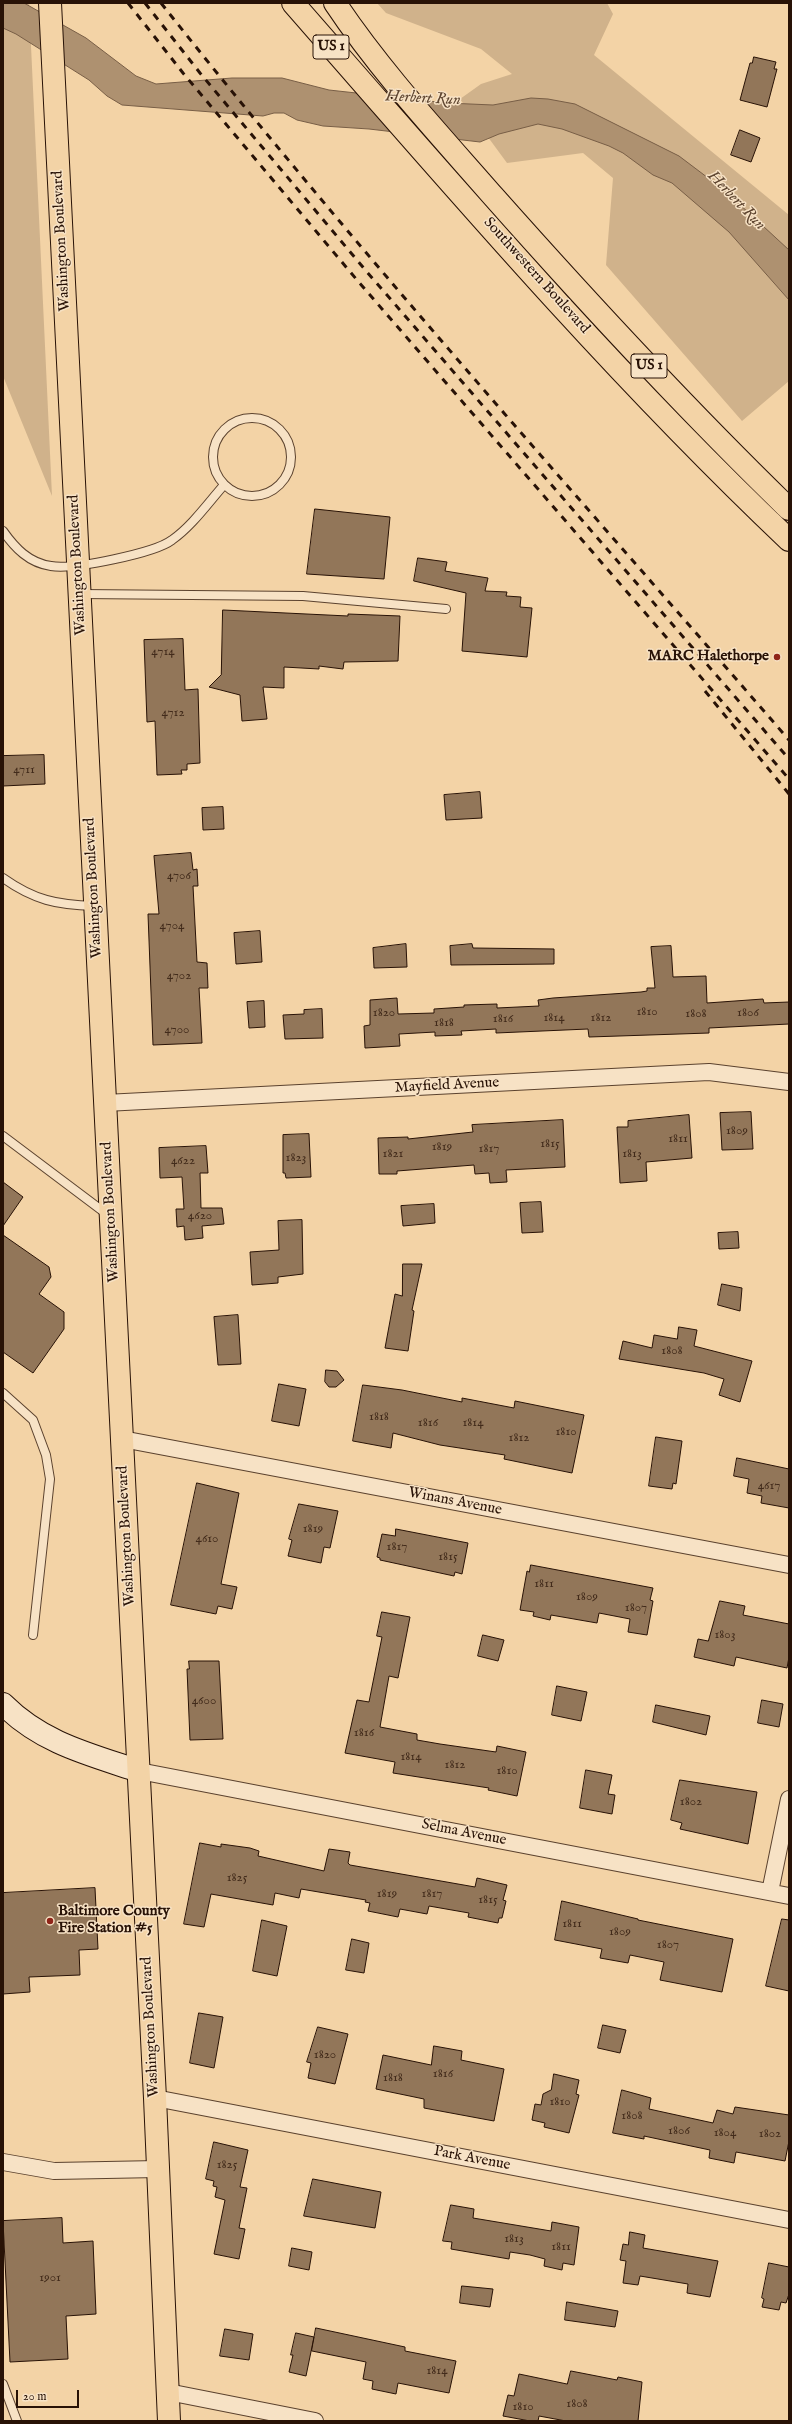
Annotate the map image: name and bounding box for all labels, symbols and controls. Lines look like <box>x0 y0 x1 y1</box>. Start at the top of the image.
road number: US 1 <box>313 35 349 59</box>
water label: Herbert Run <box>385 87 461 111</box>
water label: Herbert Run <box>703 167 769 235</box>
street label: Washington Boulevard <box>49 170 75 312</box>
street label: Southwestern Boulevard <box>479 214 593 338</box>
road number: US 1 <box>631 354 667 378</box>
street label: Washington Boulevard <box>65 494 91 636</box>
house number: 4714 <box>151 644 175 660</box>
place label: MARC Halethorpe <box>648 648 769 666</box>
marker: MARC Halethorpe <box>772 652 782 662</box>
house number: 4712 <box>162 705 184 721</box>
house number: 4711 <box>13 762 35 778</box>
street label: Washington Boulevard <box>81 817 107 959</box>
house number: 4706 <box>167 868 191 884</box>
house number: 4704 <box>160 918 184 934</box>
house number: 4702 <box>167 968 191 984</box>
house number: 1810 <box>636 1004 658 1020</box>
house number: 1820 <box>373 1005 395 1021</box>
house number: 1806 <box>737 1005 759 1021</box>
house number: 1808 <box>685 1006 707 1022</box>
house number: 1814 <box>543 1010 565 1026</box>
house number: 1812 <box>591 1010 611 1026</box>
house number: 1816 <box>493 1011 513 1027</box>
house number: 1818 <box>434 1015 454 1031</box>
house number: 4700 <box>165 1022 189 1038</box>
street label: Mayfield Avenue <box>394 1074 500 1098</box>
house number: 1809 <box>726 1123 748 1139</box>
house number: 1811 <box>668 1131 688 1147</box>
house number: 1815 <box>540 1136 560 1152</box>
house number: 1819 <box>432 1139 452 1155</box>
street label: Washington Boulevard <box>98 1141 124 1283</box>
house number: 1817 <box>479 1141 499 1157</box>
house number: 1821 <box>383 1146 403 1162</box>
house number: 1813 <box>622 1146 642 1162</box>
house number: 1823 <box>286 1150 306 1166</box>
house number: 4622 <box>171 1153 195 1169</box>
house number: 4620 <box>188 1208 212 1224</box>
house number: 1808 <box>661 1343 683 1359</box>
house number: 1818 <box>369 1409 389 1425</box>
house number: 1816 <box>418 1415 438 1431</box>
house number: 1814 <box>462 1415 484 1431</box>
house number: 1810 <box>555 1424 577 1440</box>
house number: 1812 <box>509 1430 529 1446</box>
street label: Washington Boulevard <box>114 1465 140 1607</box>
house number: 4617 <box>758 1478 780 1494</box>
street label: Winans Avenue <box>407 1484 503 1520</box>
house number: 1819 <box>303 1521 323 1537</box>
house number: 4610 <box>196 1531 218 1547</box>
house number: 1817 <box>387 1539 407 1555</box>
house number: 1815 <box>438 1549 458 1565</box>
house number: 1811 <box>534 1576 554 1592</box>
house number: 1809 <box>576 1589 598 1605</box>
house number: 1807 <box>625 1600 647 1616</box>
house number: 1803 <box>714 1627 736 1643</box>
house number: 4600 <box>192 1693 216 1709</box>
house number: 1816 <box>354 1725 374 1741</box>
house number: 1814 <box>400 1749 422 1765</box>
house number: 1812 <box>445 1757 465 1773</box>
house number: 1810 <box>496 1763 518 1779</box>
house number: 1802 <box>680 1794 702 1810</box>
street label: Selma Avenue <box>420 1816 508 1850</box>
house number: 1825 <box>227 1870 247 1886</box>
house number: 1819 <box>377 1886 397 1902</box>
house number: 1817 <box>422 1886 442 1902</box>
house number: 1815 <box>478 1892 498 1908</box>
place label: Baltimore County Fire Station #5 <box>58 1903 170 1938</box>
marker: Baltimore County Fire Station #5 <box>45 1916 55 1926</box>
house number: 1811 <box>562 1916 582 1932</box>
house number: 1809 <box>609 1924 631 1940</box>
house number: 1807 <box>657 1937 679 1953</box>
street label: Washington Boulevard <box>138 1956 164 2098</box>
house number: 1820 <box>314 2047 336 2063</box>
house number: 1816 <box>433 2066 453 2082</box>
house number: 1818 <box>383 2070 403 2086</box>
house number: 1810 <box>549 2094 571 2110</box>
house number: 1808 <box>621 2108 643 2124</box>
house number: 1806 <box>668 2123 690 2139</box>
house number: 1804 <box>714 2125 736 2141</box>
house number: 1802 <box>759 2126 781 2142</box>
street label: Park Avenue <box>432 2143 512 2175</box>
house number: 1825 <box>217 2157 237 2173</box>
house number: 1813 <box>504 2231 524 2247</box>
house number: 1811 <box>551 2239 571 2255</box>
house number: 1901 <box>39 2270 61 2286</box>
house number: 1814 <box>426 2363 448 2379</box>
scale bar <box>18 2382 81 2408</box>
text: 20 m <box>23 2389 46 2404</box>
house number: 1808 <box>566 2396 588 2412</box>
house number: 1810 <box>512 2399 534 2415</box>

